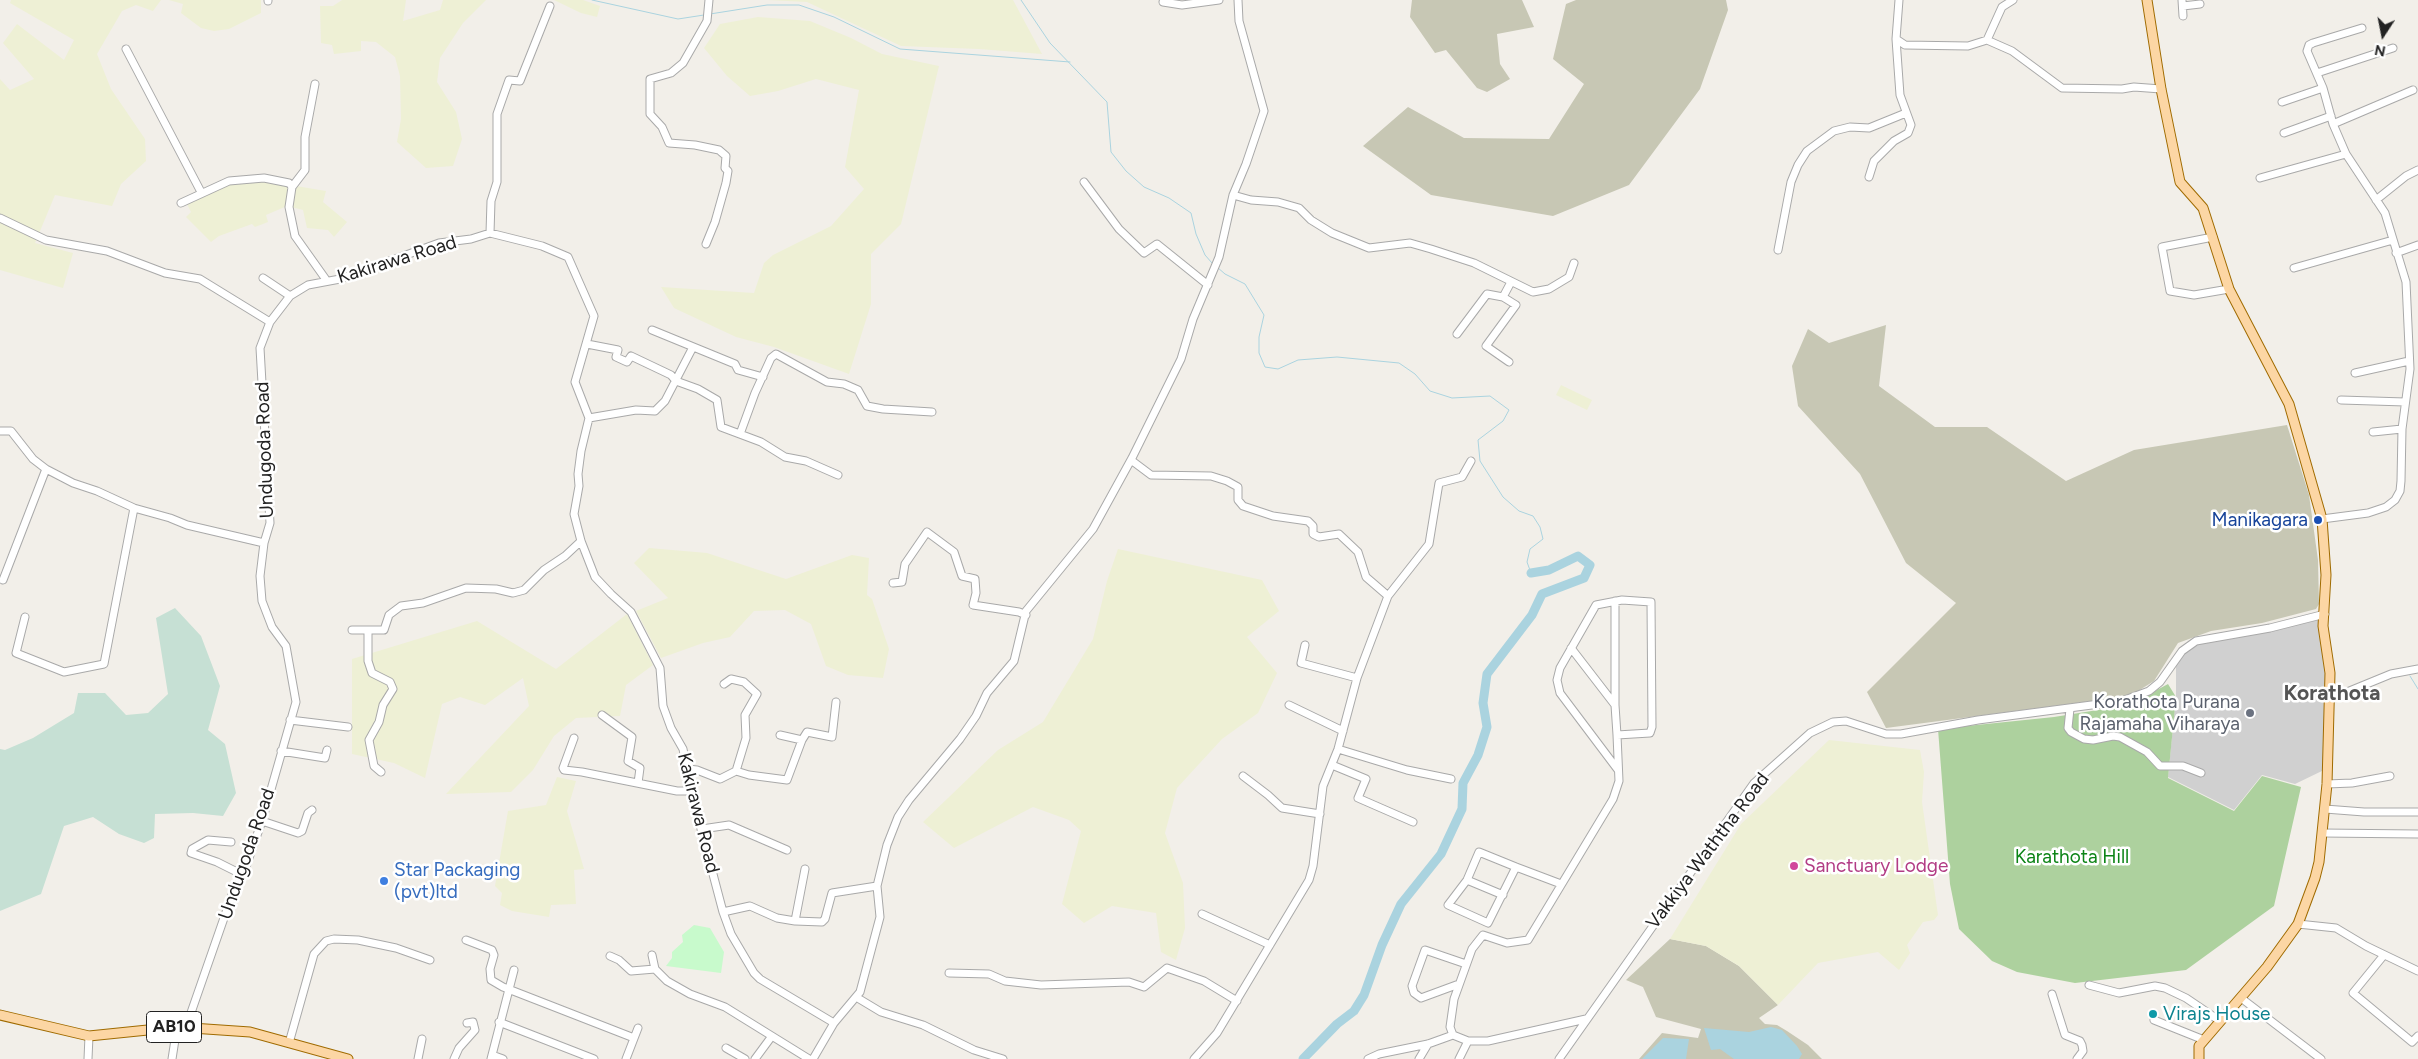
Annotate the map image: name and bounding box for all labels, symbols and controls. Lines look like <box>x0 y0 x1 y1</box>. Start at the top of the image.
north arrow <box>2358 10 2408 60</box>
text: N <box>2373 41 2387 60</box>
street label: Kakirawa Road <box>335 231 459 289</box>
street label: Undugoda Road <box>251 381 279 519</box>
place label: Manikagara <box>2212 509 2308 531</box>
marker: Manikagara <box>2312 514 2324 526</box>
district label: Korathota <box>2284 681 2380 707</box>
place label: Korathota Purana Rajamaha Viharaya <box>2079 691 2240 735</box>
marker: Korathota Purana Rajamaha Viharaya <box>2244 707 2256 719</box>
street label: Kakirawa Road <box>672 750 724 876</box>
street label: Vakkiya Waththa Road <box>1642 768 1774 934</box>
street label: Undugoda Road <box>214 785 280 923</box>
park label: Karathota Hill <box>2015 846 2129 868</box>
place label: Sanctuary Lodge <box>1804 855 1948 877</box>
place label: Star Packaging (pvt)ltd <box>394 859 520 903</box>
marker: Sanctuary Lodge <box>1788 860 1800 872</box>
marker: Star Packaging (pvt)ltd <box>378 875 390 887</box>
place label: Virajs House <box>2163 1003 2270 1025</box>
marker: Virajs House <box>2147 1008 2159 1020</box>
road number: AB10 <box>146 1012 202 1042</box>

